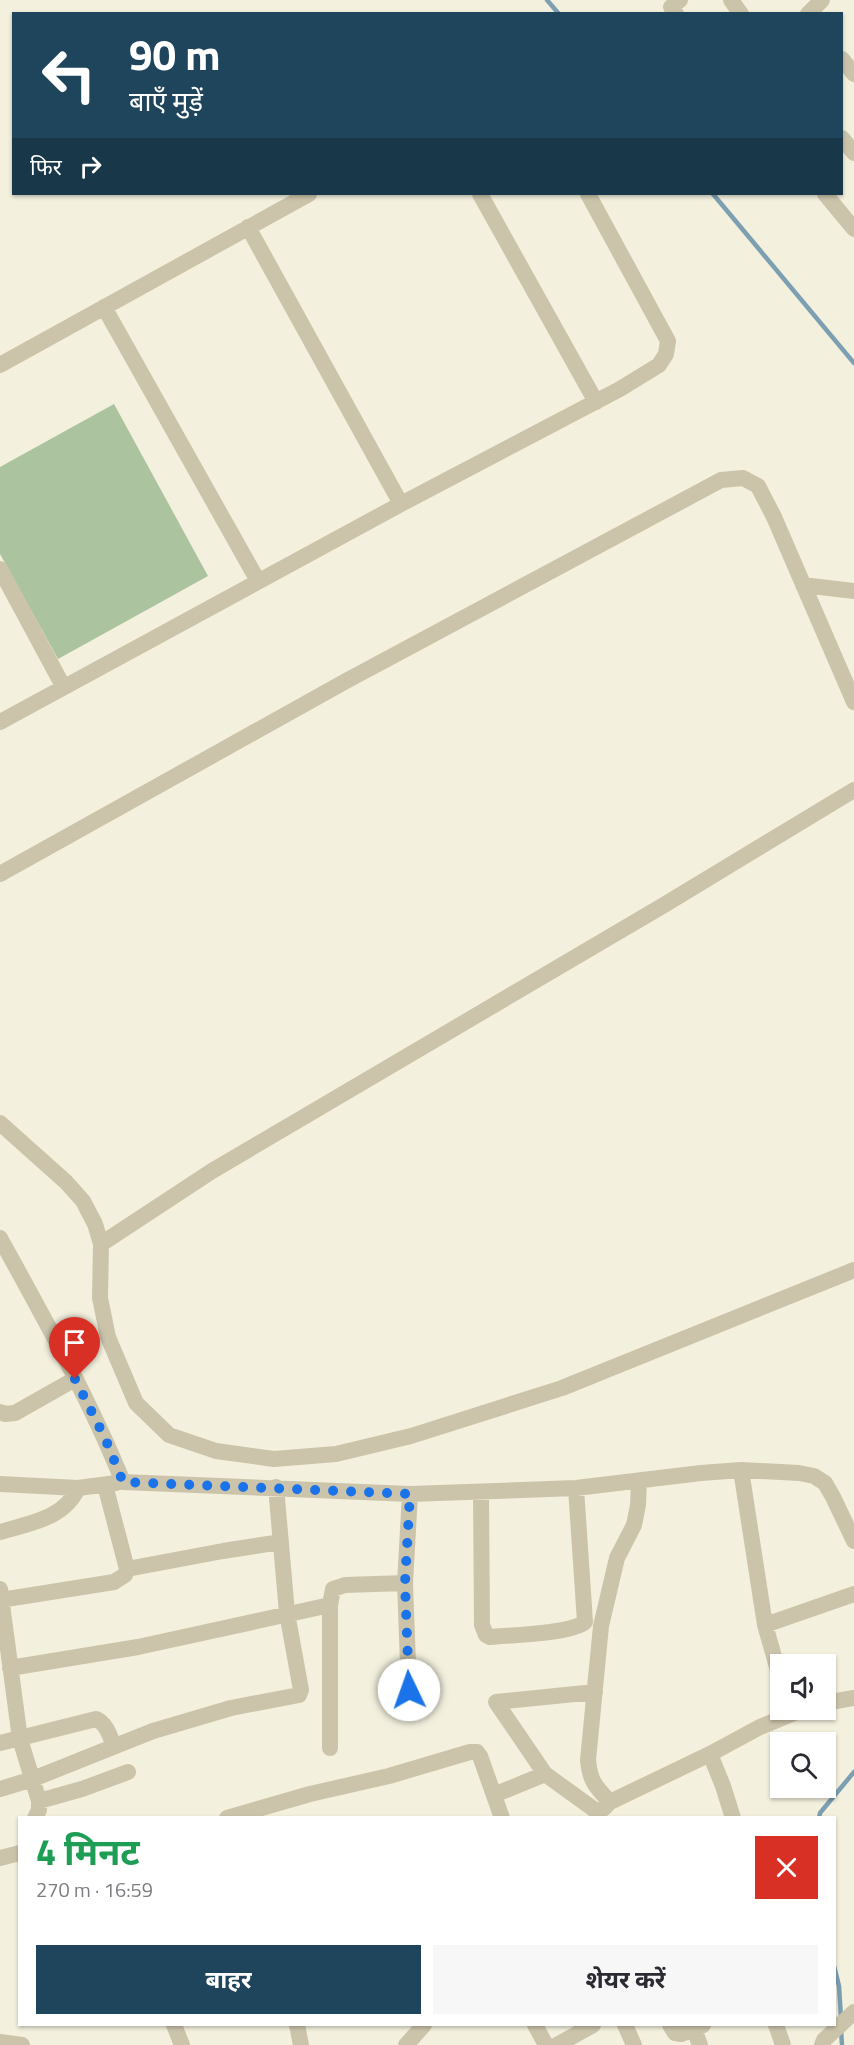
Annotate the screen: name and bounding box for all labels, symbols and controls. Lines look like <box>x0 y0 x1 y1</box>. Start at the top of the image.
text: 90 m <box>129 22 221 86</box>
icon: left <box>30 36 108 114</box>
text: बाएँ मुड़ें <box>129 80 203 121</box>
text: फिर <box>30 150 62 184</box>
icon: right <box>74 150 107 183</box>
pin <box>49 1317 100 1379</box>
icon: arrive <box>58 1326 91 1359</box>
map controls <box>770 1654 836 1798</box>
button: sound <box>770 1654 836 1720</box>
position arrow <box>377 1658 441 1722</box>
button: search <box>770 1732 836 1798</box>
text: 4 मिनट <box>36 1824 140 1879</box>
button: close <box>755 1836 818 1899</box>
text: 270 m · 16:59 <box>36 1874 153 1905</box>
button: बाहर <box>36 1945 421 2014</box>
button: शेयर करें <box>433 1945 818 2014</box>

